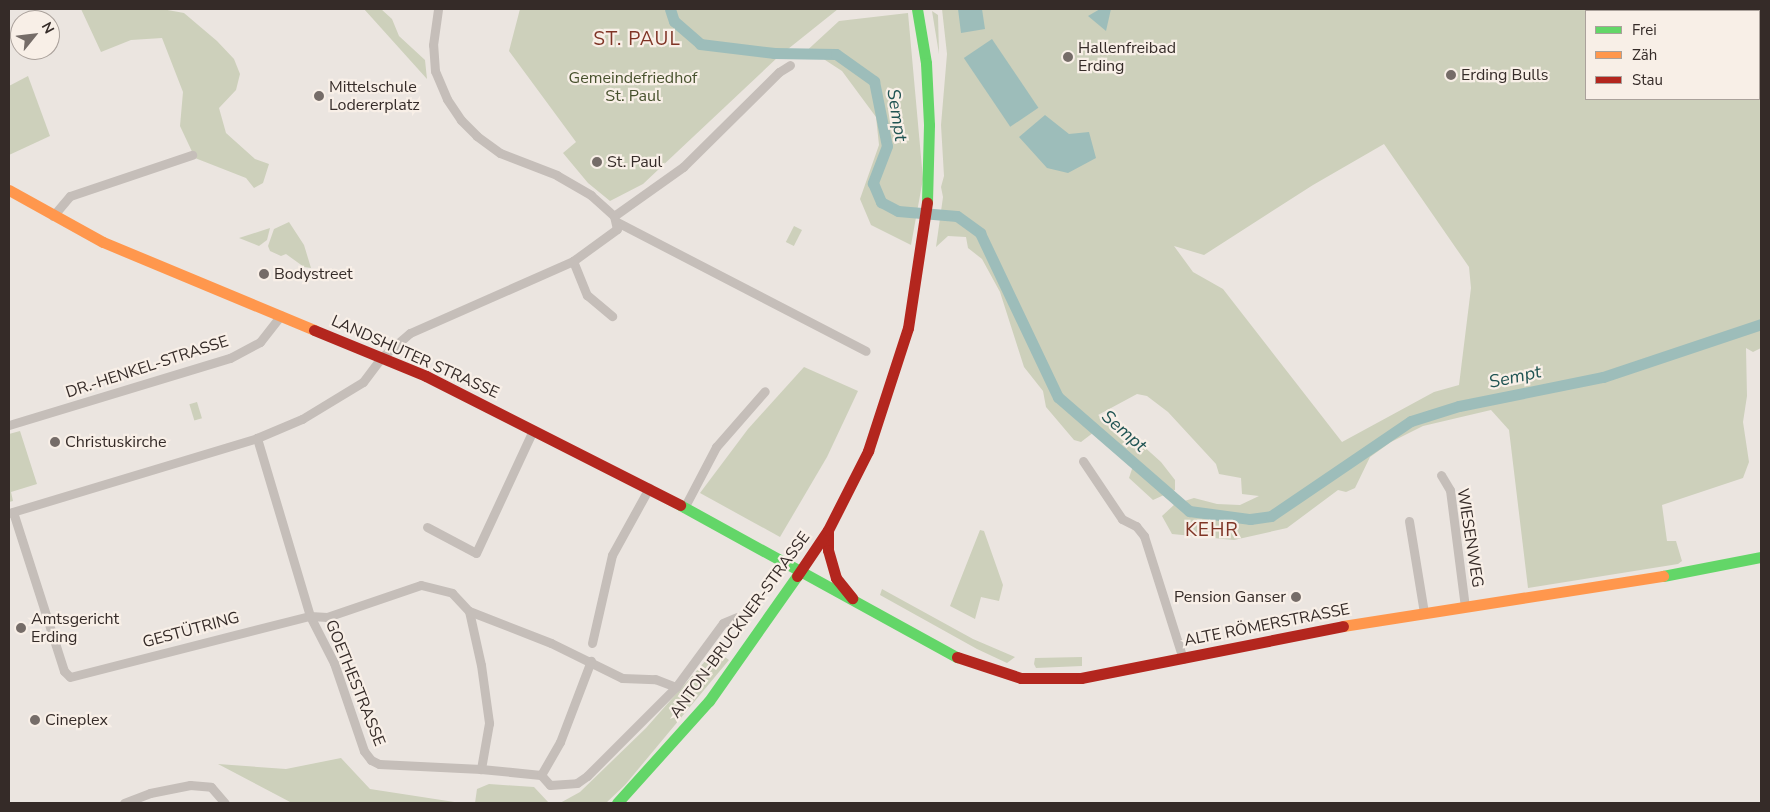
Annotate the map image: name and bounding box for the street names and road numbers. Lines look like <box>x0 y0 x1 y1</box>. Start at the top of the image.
street label: LANDSHUTER STRASSE <box>328 311 502 403</box>
street label: DR.-HENKEL-STRASSE <box>63 332 231 402</box>
street label: WIESENWEG <box>1453 487 1487 589</box>
street label: ANTON-BRUCKNER-STRASSE <box>666 528 814 722</box>
street label: ALTE RÖMERSTRASSE <box>1183 600 1351 650</box>
street label: GESTÜTRING <box>140 608 242 652</box>
street label: GOETHESTRASSE <box>321 617 389 749</box>

